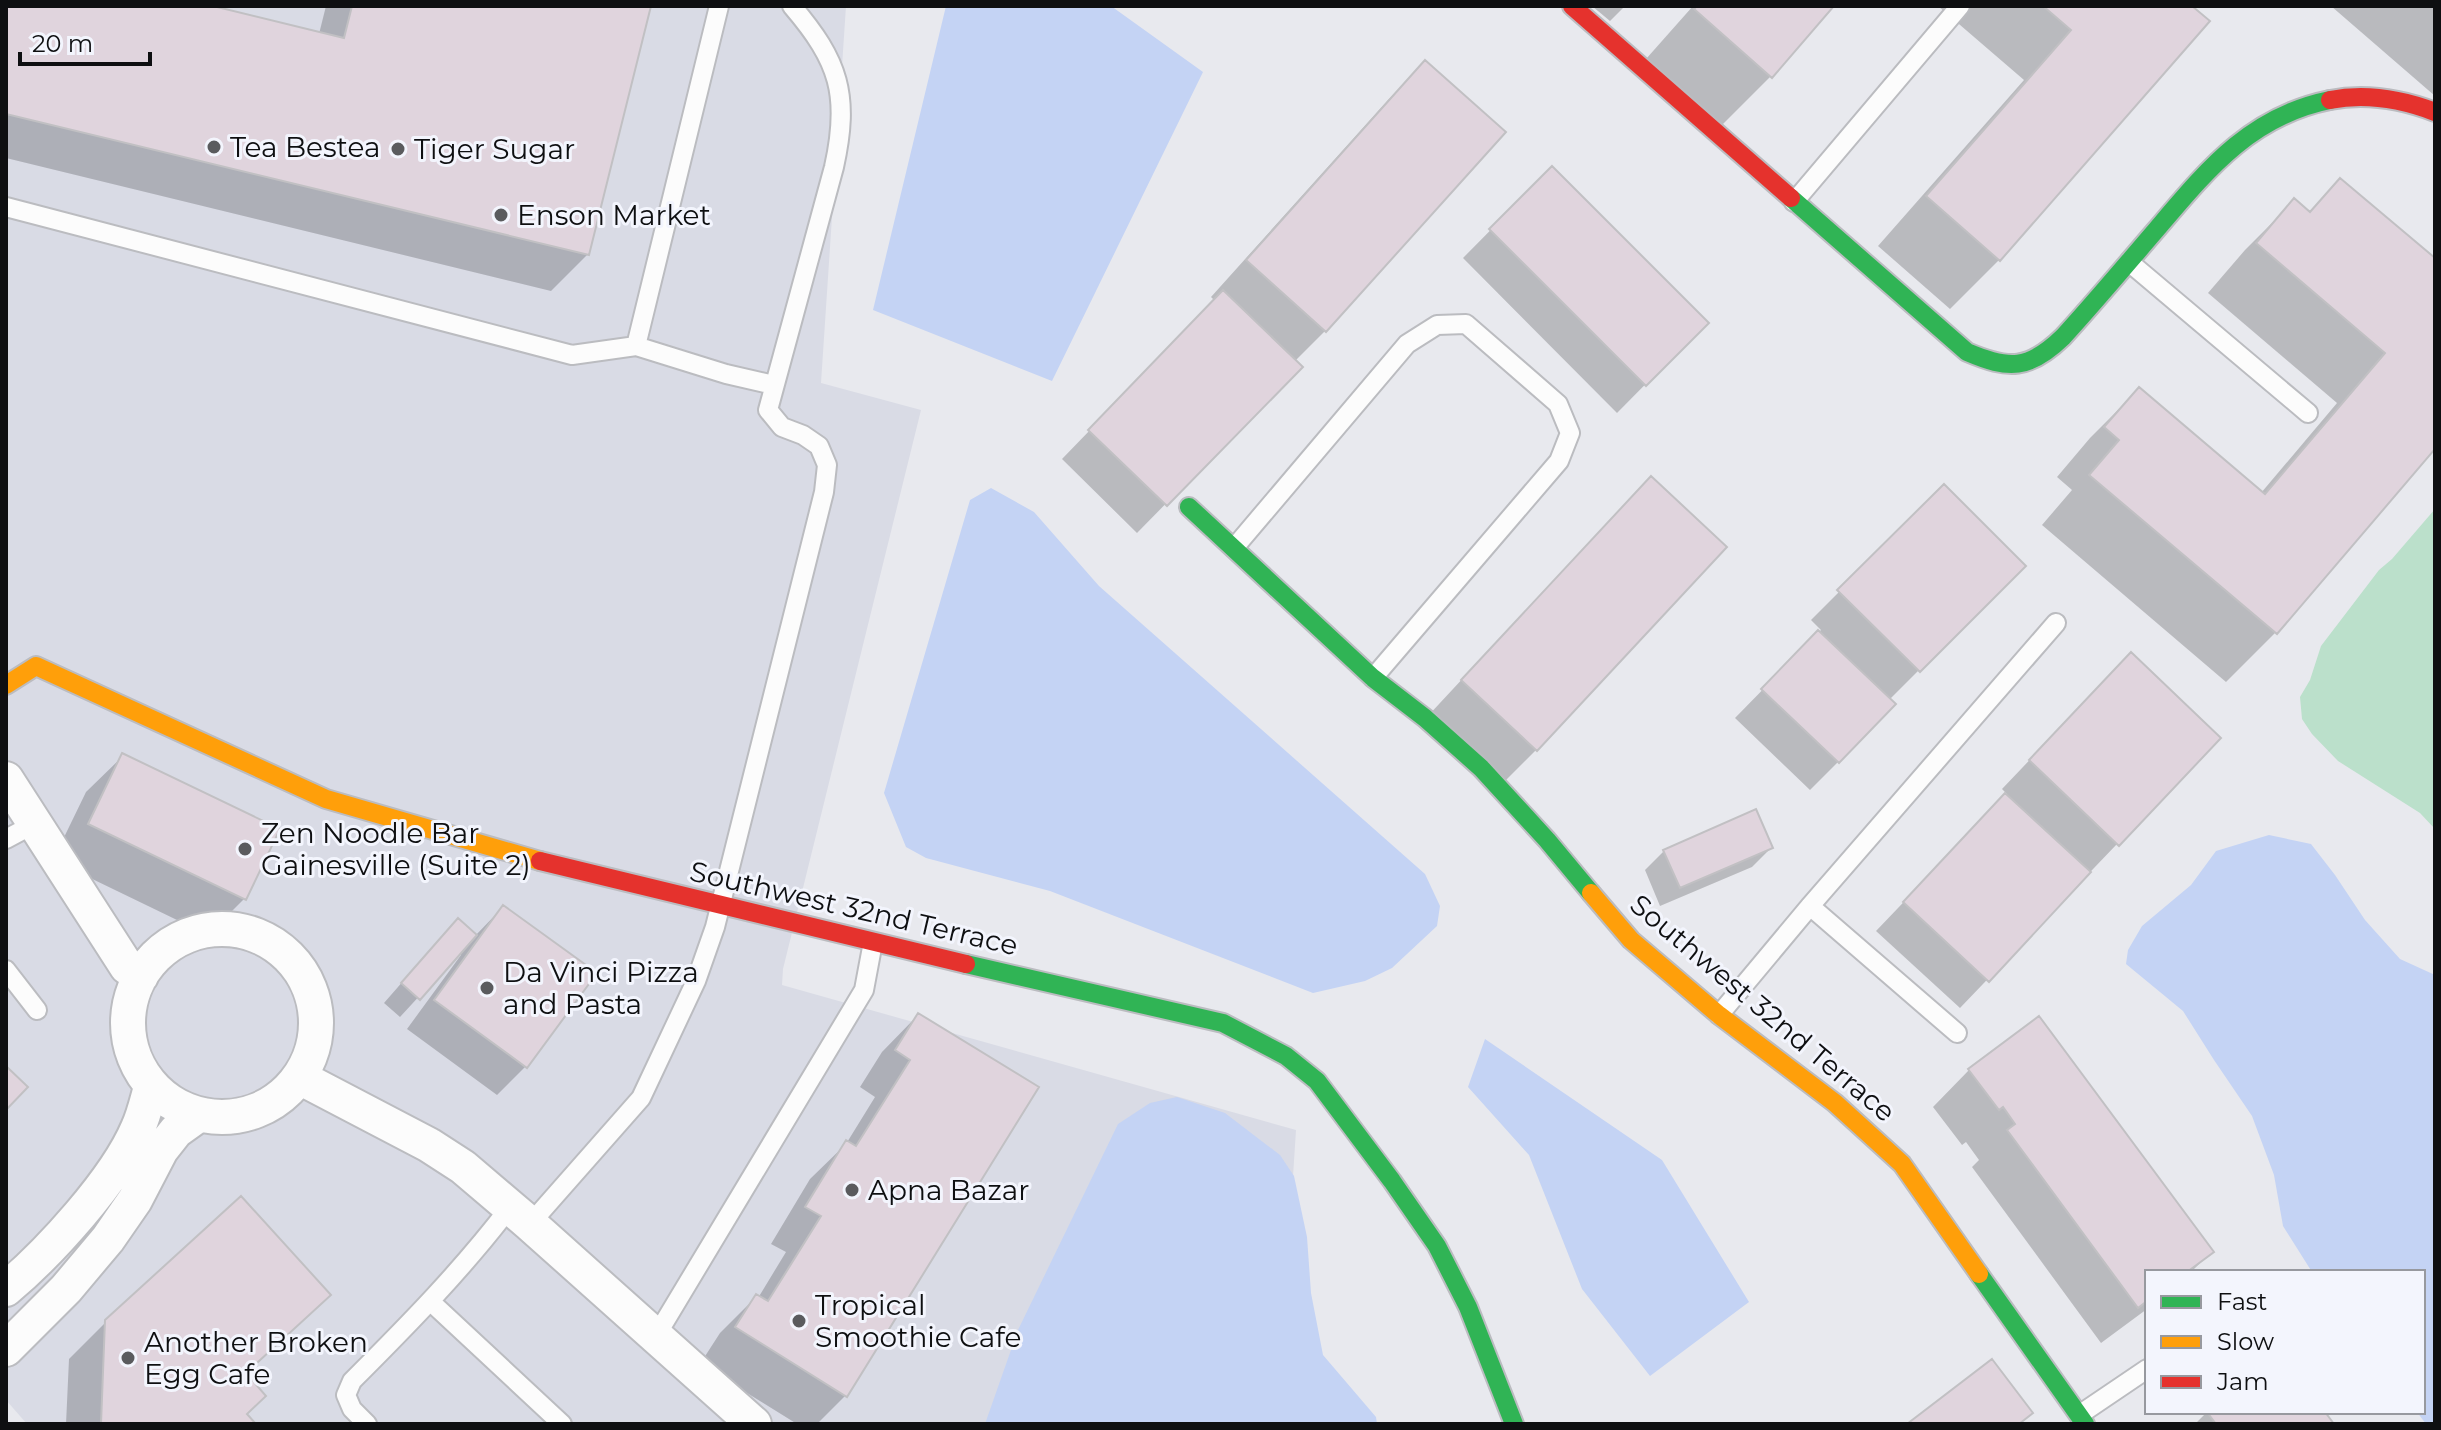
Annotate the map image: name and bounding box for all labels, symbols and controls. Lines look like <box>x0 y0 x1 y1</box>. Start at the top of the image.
scale bar <box>20 16 150 66</box>
text: 20 m <box>32 29 93 58</box>
place label: Tea Bestea <box>230 130 380 164</box>
place label: Tiger Sugar <box>414 132 575 166</box>
marker: Tea Bestea <box>205 138 223 156</box>
marker: Tiger Sugar <box>389 140 407 158</box>
place label: Enson Market <box>517 198 711 232</box>
marker: Enson Market <box>492 206 510 224</box>
place label: Zen Noodle Bar Gainesville (Suite 2) <box>261 816 531 882</box>
marker: Zen Noodle Bar Gainesville (Suite 2) <box>236 840 254 858</box>
street label: Southwest 32nd Terrace <box>687 854 1021 962</box>
street label: Southwest 32nd Terrace <box>1624 887 1902 1129</box>
place label: Da Vinci Pizza and Pasta <box>503 955 699 1021</box>
marker: Da Vinci Pizza and Pasta <box>478 979 496 997</box>
place label: Apna Bazar <box>868 1173 1030 1207</box>
marker: Apna Bazar <box>843 1181 861 1199</box>
legend <box>2145 1270 2425 1414</box>
text: Fast <box>2217 1287 2268 1316</box>
place label: Tropical Smoothie Cafe <box>815 1288 1021 1354</box>
marker: Tropical Smoothie Cafe <box>790 1312 808 1330</box>
place label: Another Broken Egg Cafe <box>144 1325 368 1391</box>
text: Slow <box>2217 1327 2274 1356</box>
marker: Another Broken Egg Cafe <box>119 1349 137 1367</box>
text: Jam <box>2216 1367 2269 1396</box>

